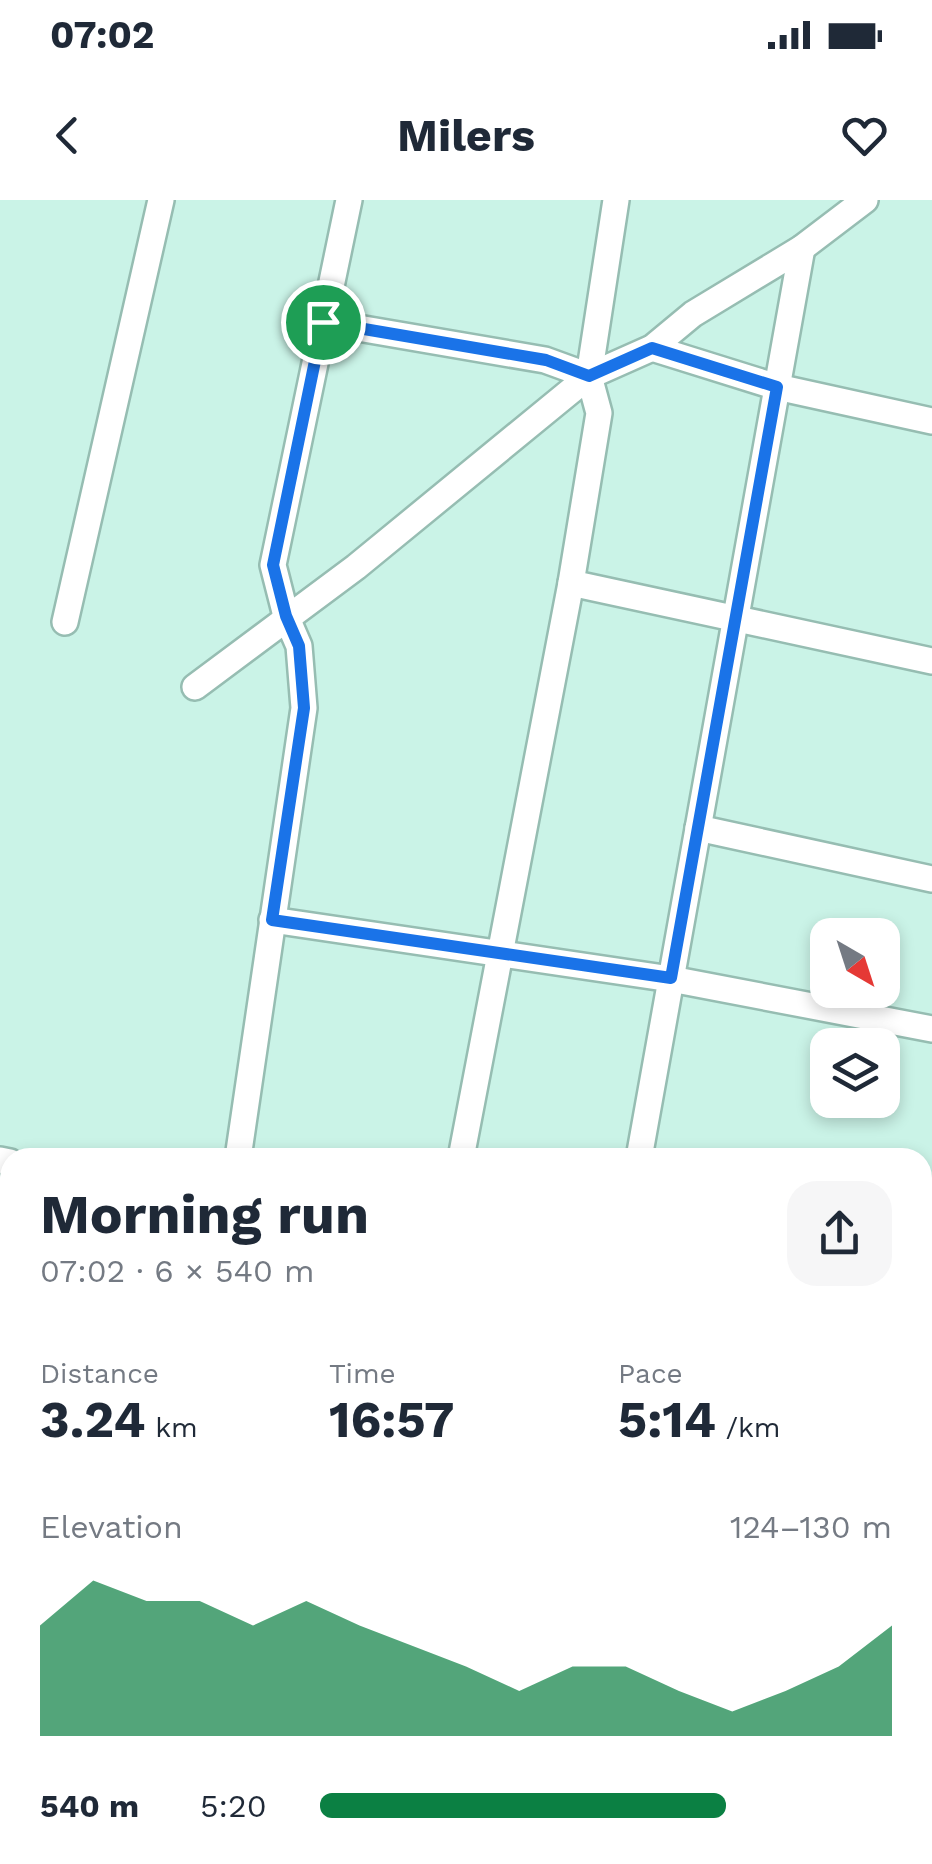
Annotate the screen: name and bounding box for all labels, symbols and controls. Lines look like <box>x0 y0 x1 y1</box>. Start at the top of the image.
text: 07:02 <box>50 13 155 57</box>
icon: back <box>40 108 95 163</box>
icon: heart <box>837 108 892 163</box>
text: Milers <box>397 109 535 162</box>
pin <box>281 280 366 365</box>
icon: arrive <box>296 295 351 350</box>
north arrow <box>810 918 900 1008</box>
map controls <box>810 918 900 1118</box>
button: layers <box>810 1028 900 1118</box>
button: share <box>787 1181 892 1286</box>
text: Morning run <box>40 1182 369 1246</box>
text: 07:02 · 6 × 540 m <box>40 1252 314 1290</box>
text: Distance <box>40 1357 159 1390</box>
text: Time <box>329 1357 396 1390</box>
text: Pace <box>618 1357 683 1390</box>
text: 3.24 <box>40 1390 146 1449</box>
text: 16:57 <box>329 1390 455 1449</box>
text: 5:14 <box>618 1390 716 1449</box>
text: km <box>146 1411 198 1444</box>
text: /km <box>716 1411 780 1444</box>
text: Elevation <box>40 1508 183 1546</box>
text: 124–130 m <box>730 1508 892 1546</box>
text: 540 m <box>40 1787 139 1825</box>
text: 5:20 <box>200 1787 267 1825</box>

